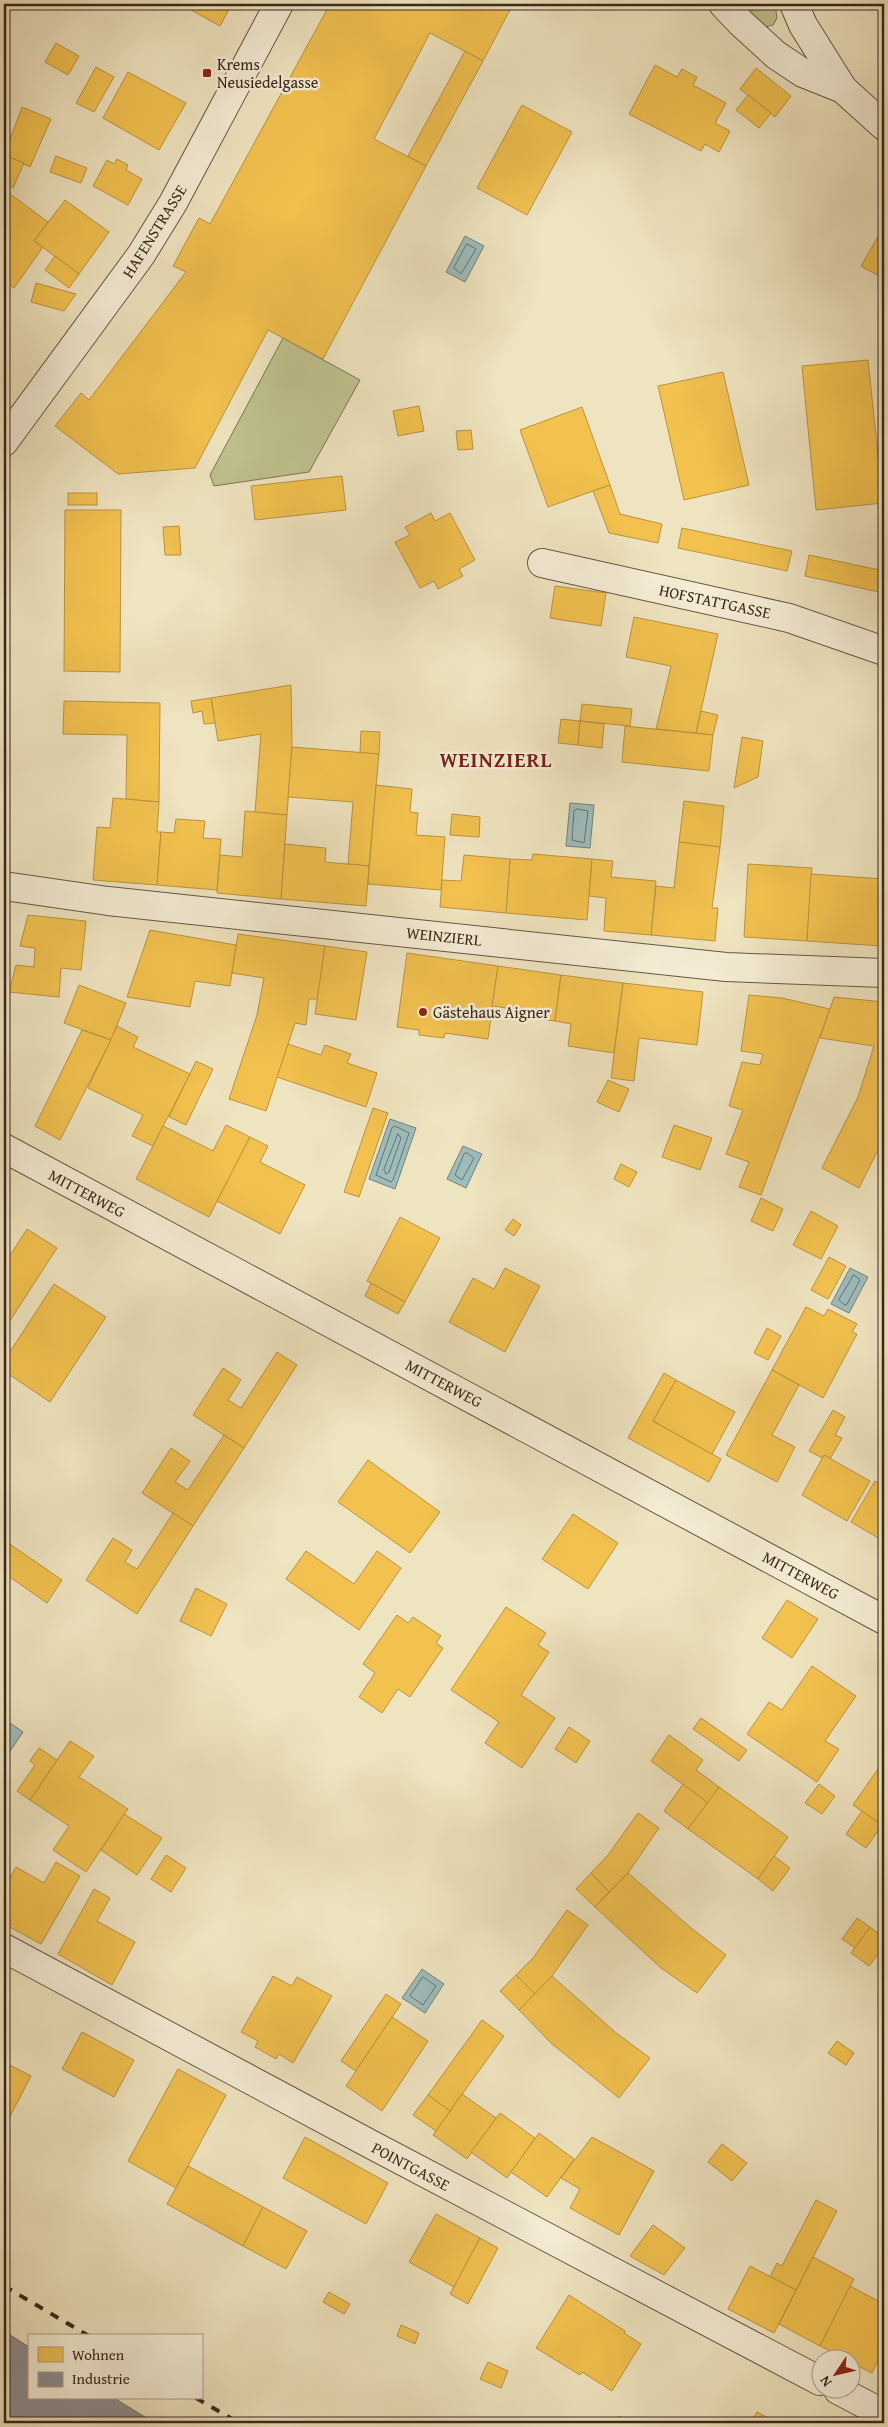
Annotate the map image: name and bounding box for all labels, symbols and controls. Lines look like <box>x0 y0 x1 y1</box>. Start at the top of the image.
place label: Krems Neusiedelgasse <box>217 52 318 94</box>
marker: Krems Neusiedelgasse <box>201 67 213 79</box>
street label: HAFENSTRASSE <box>116 180 192 282</box>
street label: HOFSTATTGASSE <box>657 577 773 625</box>
district label: WEINZIERL <box>439 744 553 775</box>
street label: WEINZIERL <box>405 920 483 952</box>
place label: Gästehaus Aigner <box>433 1000 550 1024</box>
marker: Gästehaus Aigner <box>417 1006 429 1018</box>
street label: MITTERWEG <box>44 1163 130 1224</box>
street label: MITTERWEG <box>401 1353 487 1414</box>
street label: MITTERWEG <box>758 1545 844 1606</box>
street label: POINTGASSE <box>368 2135 454 2197</box>
legend <box>28 2334 202 2400</box>
text: Wohnen <box>72 2344 125 2365</box>
north arrow <box>810 2350 860 2400</box>
text: Industrie <box>72 2368 130 2389</box>
text: N <box>814 2371 836 2391</box>

